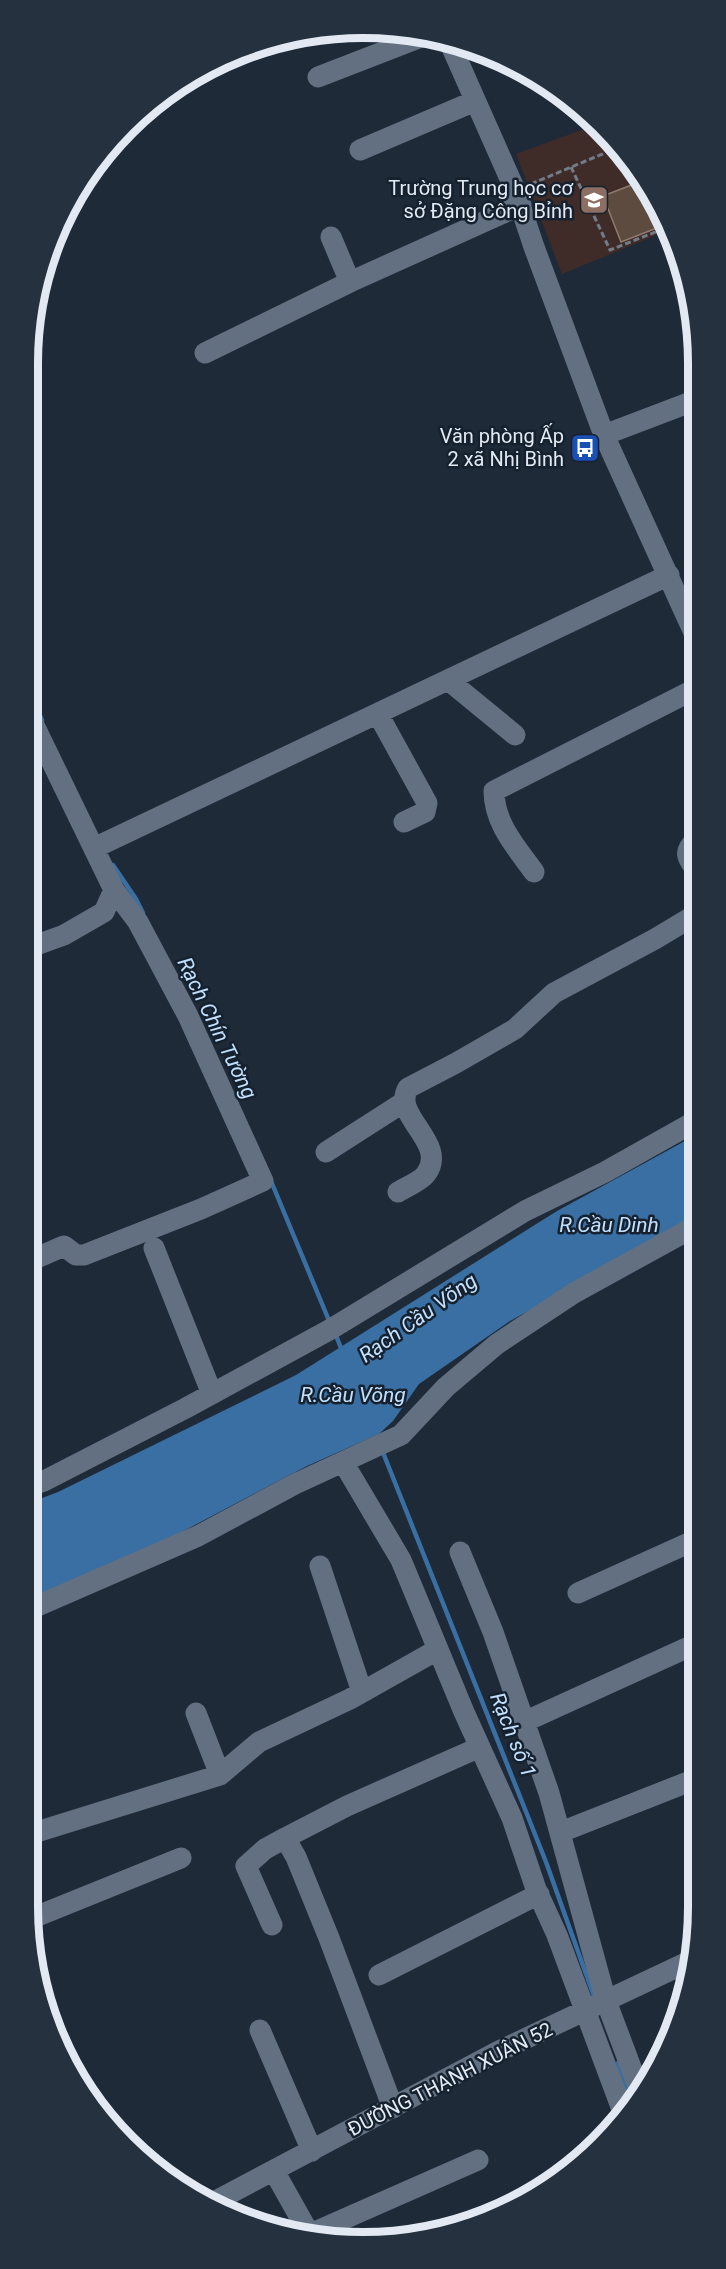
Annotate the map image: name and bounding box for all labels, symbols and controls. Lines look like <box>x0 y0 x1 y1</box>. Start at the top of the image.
place label: Trường Trung học cơ sở Đặng Công Bỉnh <box>388 176 574 223</box>
school or university icon: Trường Trung học cơ sở Đặng Công Bỉnh <box>578 184 610 216</box>
place label: Văn phòng Ấp 2 xã Nhị Bình <box>440 423 564 471</box>
bus stop icon: Văn phòng Ấp 2 xã Nhị Bình <box>569 432 601 464</box>
water label: Rạch Chín Tường <box>172 953 262 1103</box>
water label: R.Cầu Dinh <box>559 1213 659 1237</box>
water label: Rạch Cầu Võng <box>355 1269 481 1367</box>
water label: R.Cầu Võng <box>300 1383 406 1407</box>
water label: Rạch số 1 <box>485 1689 541 1781</box>
street label: ĐƯỜNG THẠNH XUÂN 52 <box>344 2017 556 2141</box>

